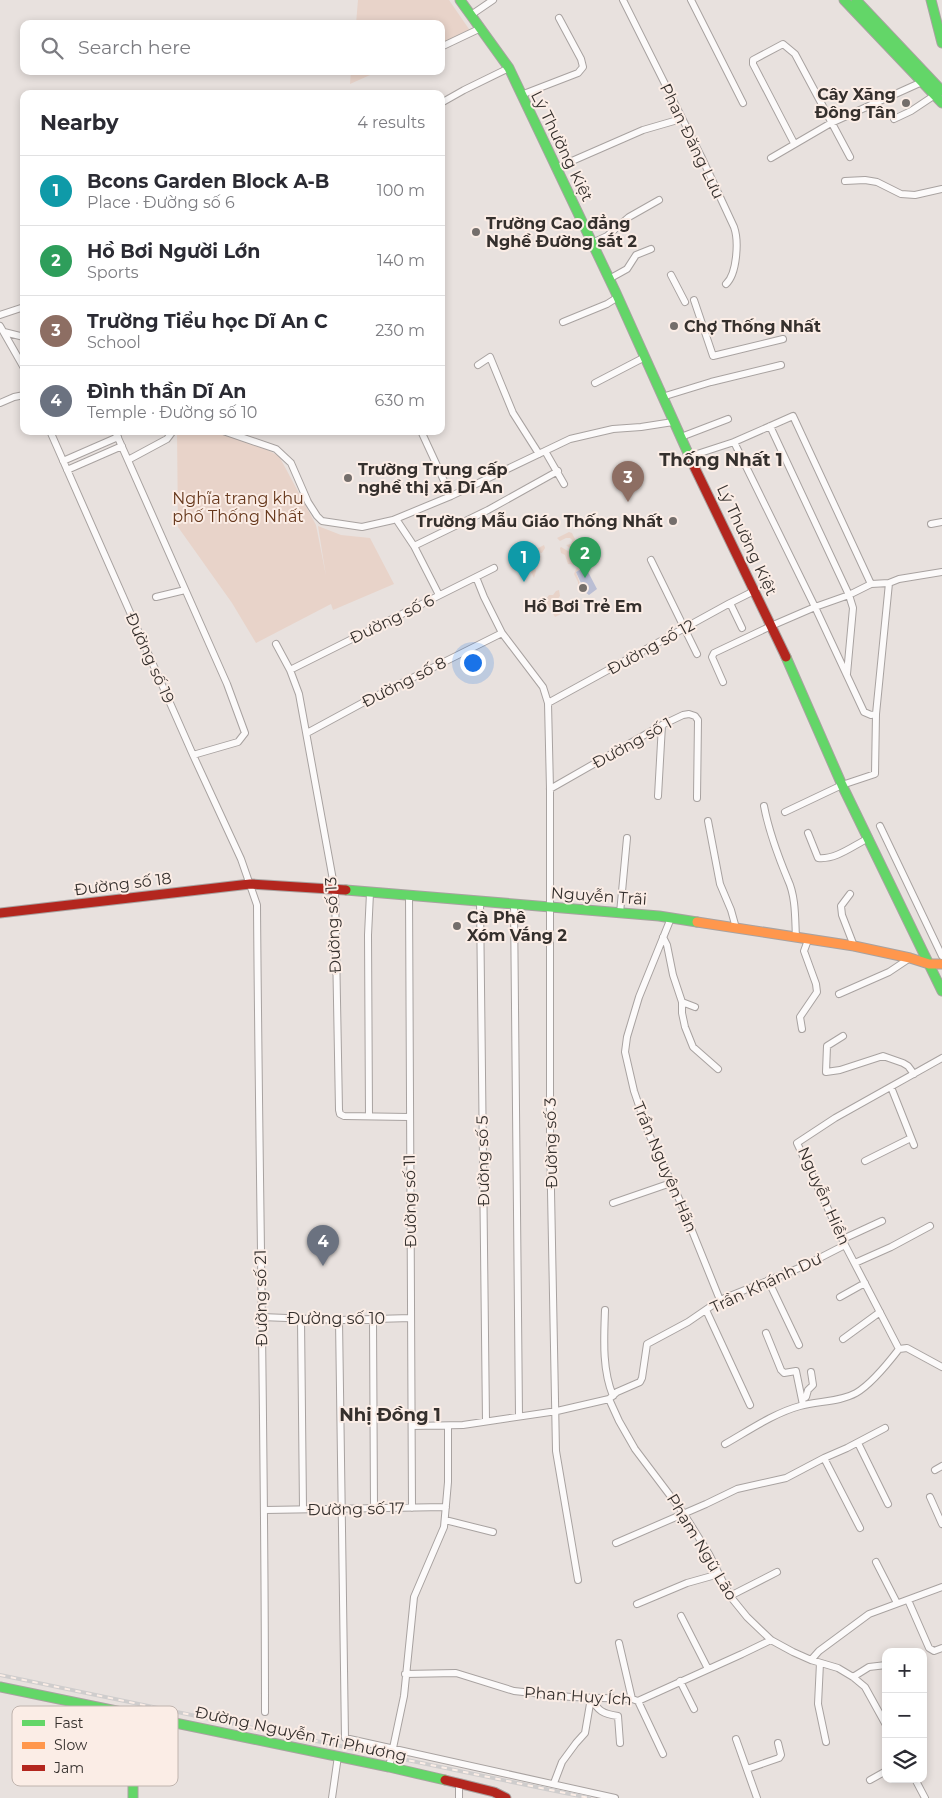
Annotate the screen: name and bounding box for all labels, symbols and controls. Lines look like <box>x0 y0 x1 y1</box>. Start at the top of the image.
search box <box>20 20 445 75</box>
icon: search <box>38 34 66 62</box>
text: Search here <box>78 36 191 59</box>
street label: Phan Đăng Lưu <box>656 80 728 202</box>
place label: Cây Xăng Đông Tân <box>815 85 896 122</box>
street label: Lý Thường Kiệt <box>527 88 597 205</box>
marker: Cây Xăng Đông Tân <box>900 97 912 109</box>
text: Nearby <box>40 110 119 135</box>
text: 4 results <box>357 113 425 132</box>
text: Bcons Garden Block A-B <box>87 170 329 193</box>
text: 1 <box>53 181 59 200</box>
text: 100 m <box>377 181 425 200</box>
text: Place · Đường số 6 <box>87 193 235 212</box>
place label: Trường Cao đẳng Nghề Đường sắt 2 <box>486 214 637 251</box>
marker: Trường Cao đẳng Nghề Đường sắt 2 <box>470 226 482 238</box>
text: Hồ Bơi Người Lớn <box>87 240 260 263</box>
text: 2 <box>51 251 61 270</box>
text: 140 m <box>377 251 425 270</box>
text: Sports <box>87 263 139 282</box>
text: Trường Tiểu học Dĩ An C <box>87 310 328 333</box>
place label: Chợ Thống Nhất <box>684 317 821 336</box>
marker: Chợ Thống Nhất <box>668 320 680 332</box>
text: 3 <box>51 321 61 340</box>
text: 230 m <box>375 321 425 340</box>
text: School <box>87 333 141 352</box>
text: Đình thần Dĩ An <box>87 380 246 403</box>
text: 4 <box>50 391 62 410</box>
text: 630 m <box>374 391 425 410</box>
text: Temple · Đường số 10 <box>87 403 257 422</box>
district label: Thống Nhất 1 <box>659 449 783 471</box>
place label: Trường Trung cấp nghề thị xã Dĩ An <box>358 460 508 497</box>
pin: 3 <box>612 461 644 502</box>
marker: Trường Trung cấp nghề thị xã Dĩ An <box>342 472 354 484</box>
street label: Lý Thường Kiệt <box>713 481 781 599</box>
park label: Nghĩa trang khu phố Thống Nhất <box>172 489 304 526</box>
place label: Trường Mẫu Giáo Thống Nhất <box>416 511 663 531</box>
marker: Trường Mẫu Giáo Thống Nhất <box>667 515 679 527</box>
pin: 2 <box>569 537 601 578</box>
pin: 1 <box>508 541 540 582</box>
marker: Hồ Bơi Trẻ Em <box>577 582 589 594</box>
street label: Đường số 6 <box>347 590 438 648</box>
place label: Hồ Bơi Trẻ Em <box>524 597 642 616</box>
street label: Đường số 19 <box>122 610 178 706</box>
street label: Đường số 12 <box>604 615 698 679</box>
your location <box>460 650 486 676</box>
street label: Đường số 8 <box>359 653 449 711</box>
street label: Đường số 1 <box>589 713 675 773</box>
street label: Đường số 18 <box>73 869 173 899</box>
street label: Đường số 13 <box>321 876 345 974</box>
street label: Nguyễn Trãi <box>550 883 648 909</box>
place label: Cà Phê Xóm Vắng 2 <box>467 908 567 945</box>
marker: Cà Phê Xóm Vắng 2 <box>451 920 463 932</box>
street label: Đường số 3 <box>541 1097 561 1189</box>
street label: Trần Nguyên Hãn <box>629 1099 701 1235</box>
street label: Đường số 5 <box>473 1115 493 1207</box>
street label: Nguyễn Hiền <box>794 1144 854 1248</box>
street label: Đường số 11 <box>400 1154 420 1248</box>
pin: 4 <box>307 1225 339 1266</box>
street label: Đường số 21 <box>251 1249 271 1347</box>
street label: Trần Khánh Dư <box>707 1249 825 1317</box>
street label: Đường số 10 <box>287 1309 385 1328</box>
district label: Nhị Đồng 1 <box>339 1404 441 1426</box>
street label: Phạm Ngũ Lão <box>663 1490 741 1604</box>
street label: Đường số 17 <box>307 1499 405 1519</box>
map controls <box>882 1648 927 1783</box>
button: + <box>882 1648 927 1693</box>
street label: Phan Huy Ích <box>524 1683 632 1709</box>
button: − <box>882 1693 927 1738</box>
street label: Đường Nguyễn Tri Phương <box>193 1702 409 1766</box>
legend <box>12 1706 178 1786</box>
text: Fast <box>54 1714 84 1732</box>
text: Slow <box>54 1736 88 1754</box>
button: layers <box>882 1738 927 1783</box>
text: Jam <box>53 1759 84 1777</box>

